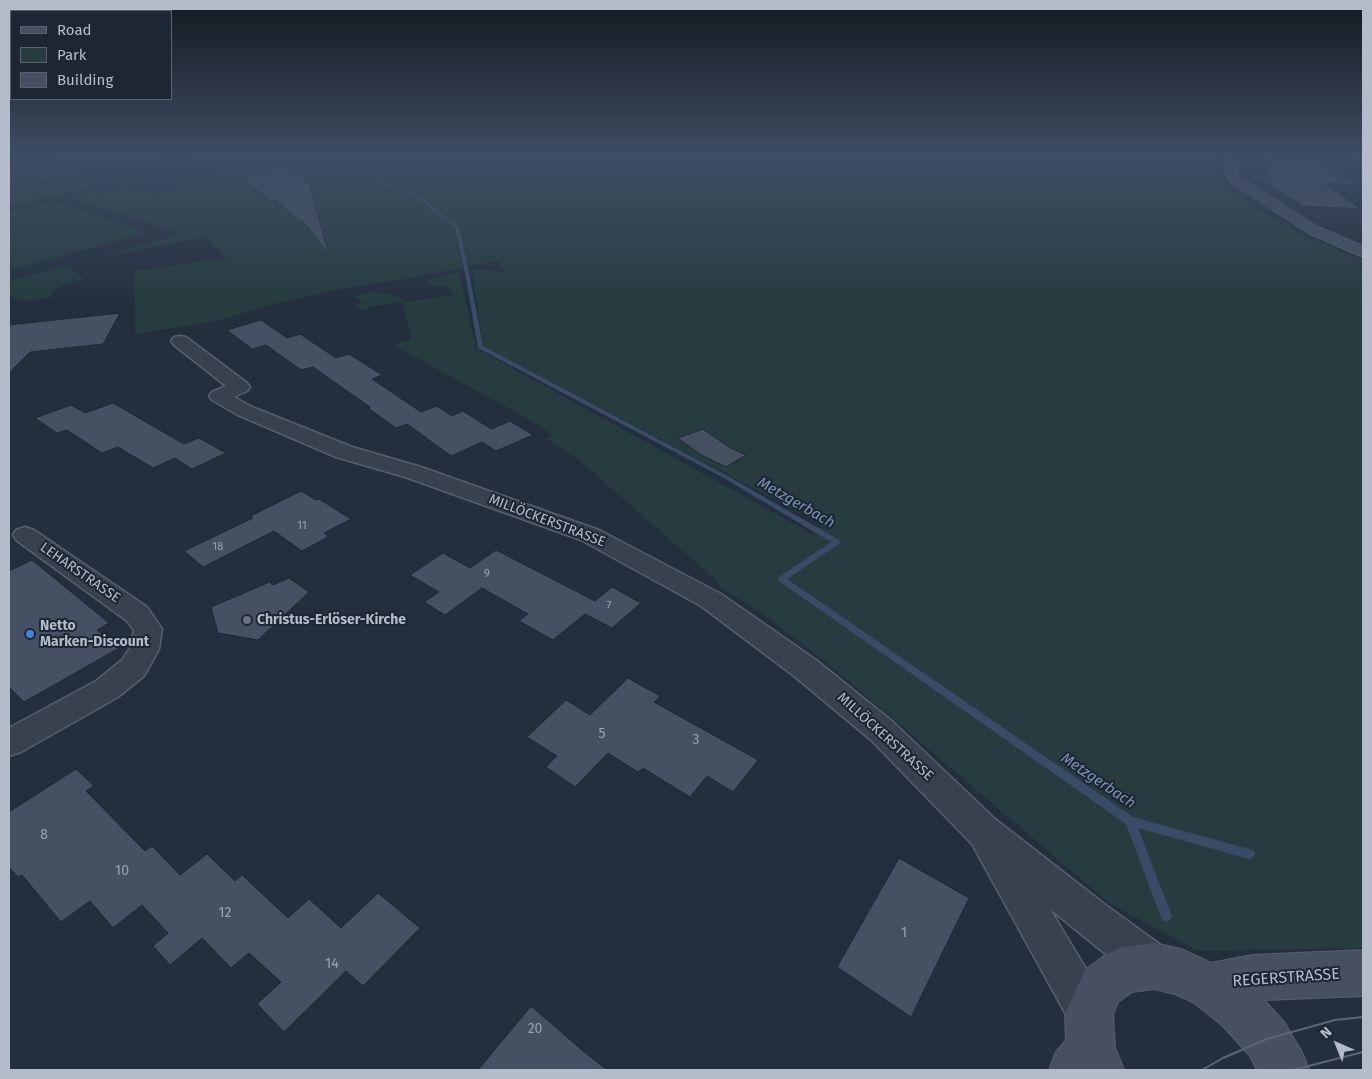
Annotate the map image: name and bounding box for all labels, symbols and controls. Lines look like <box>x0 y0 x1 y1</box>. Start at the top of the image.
legend <box>10 10 172 100</box>
text: Road <box>57 21 92 39</box>
text: Park <box>57 46 87 64</box>
text: Building <box>57 71 113 89</box>
water label: Metzgerbach <box>754 474 838 532</box>
street label: MILLÖCKERSTRASSE <box>486 491 608 551</box>
house number: 11 <box>297 519 307 533</box>
street label: LEHARSTRASSE <box>37 539 123 607</box>
house number: 18 <box>213 540 223 554</box>
house number: 9 <box>484 567 490 581</box>
house number: 7 <box>607 599 611 613</box>
place label: Christus-Erlöser-Kirche <box>257 612 406 628</box>
marker: Christus-Erlöser-Kirche <box>241 614 253 626</box>
place label: Netto Marken-Discount <box>40 618 149 650</box>
marker: Netto Marken-Discount <box>24 628 36 640</box>
street label: MILLÖCKERSTRASSE <box>833 689 937 785</box>
house number: 5 <box>598 726 606 742</box>
house number: 3 <box>693 732 699 748</box>
water label: Metzgerbach <box>1057 749 1139 813</box>
house number: 8 <box>40 827 48 843</box>
house number: 10 <box>115 863 129 879</box>
house number: 12 <box>219 905 231 921</box>
house number: 1 <box>901 925 907 941</box>
house number: 14 <box>325 956 339 972</box>
street label: REGERSTRASSE <box>1232 965 1340 991</box>
north arrow <box>1312 1019 1362 1069</box>
house number: 20 <box>528 1021 542 1037</box>
text: N <box>1317 1024 1335 1042</box>

